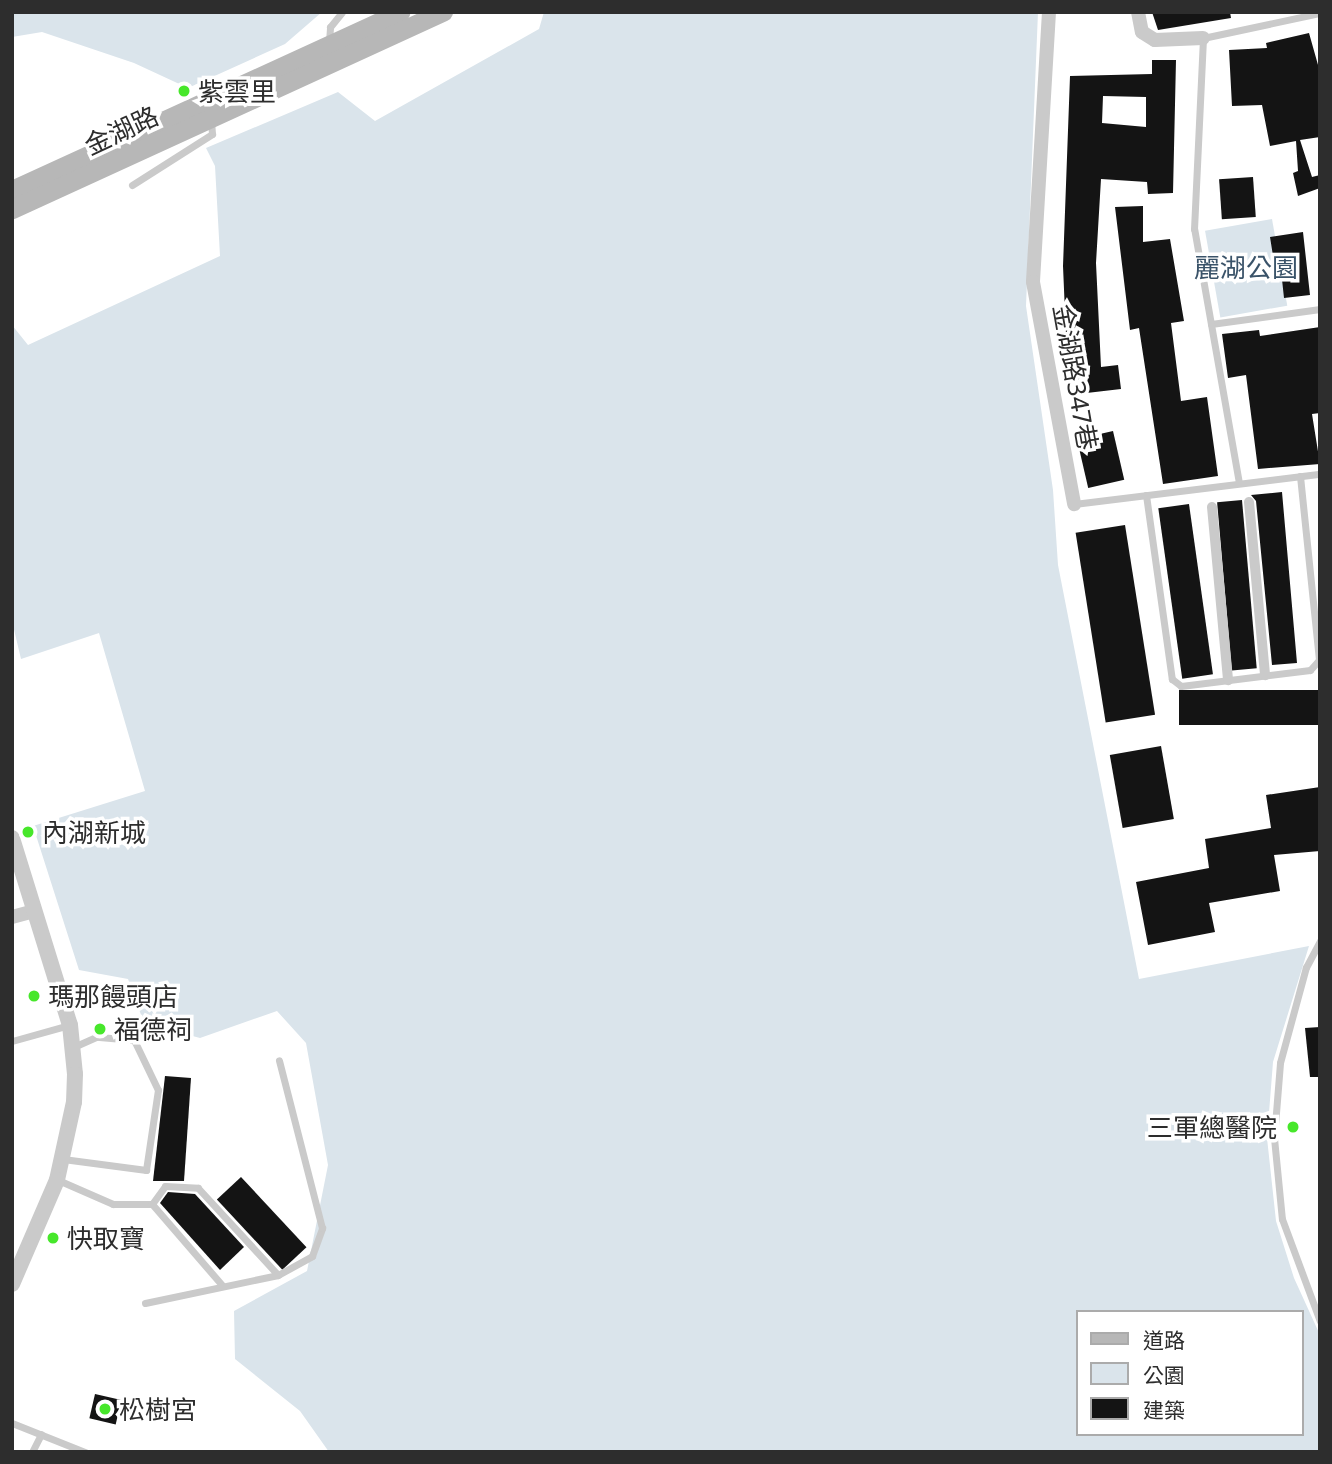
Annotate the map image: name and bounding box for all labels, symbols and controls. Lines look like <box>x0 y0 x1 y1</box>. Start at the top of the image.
place label: 紫雲里 <box>198 75 276 107</box>
marker: 紫雲里 <box>176 83 192 99</box>
street label: 金湖路 <box>79 99 163 161</box>
park label: 麗湖公園 <box>1194 251 1298 283</box>
street label: 金湖路347巷 <box>1048 302 1104 452</box>
place label: 內湖新城 <box>42 816 146 848</box>
marker: 內湖新城 <box>20 824 36 840</box>
place label: 瑪那饅頭店 <box>48 980 178 1012</box>
marker: 瑪那饅頭店 <box>26 988 42 1004</box>
place label: 福德祠 <box>114 1013 192 1045</box>
marker: 福德祠 <box>92 1021 108 1037</box>
place label: 三軍總醫院 <box>1147 1111 1277 1143</box>
marker: 三軍總醫院 <box>1283 1117 1303 1137</box>
place label: 快取寶 <box>67 1222 145 1254</box>
marker: 快取寶 <box>45 1230 61 1246</box>
legend <box>1076 1310 1304 1436</box>
text: 道路 <box>1143 1327 1185 1352</box>
text: 公園 <box>1143 1362 1185 1387</box>
place label: 松樹宮 <box>119 1393 197 1425</box>
text: 建築 <box>1143 1397 1185 1422</box>
marker: 松樹宮 <box>97 1401 113 1417</box>

